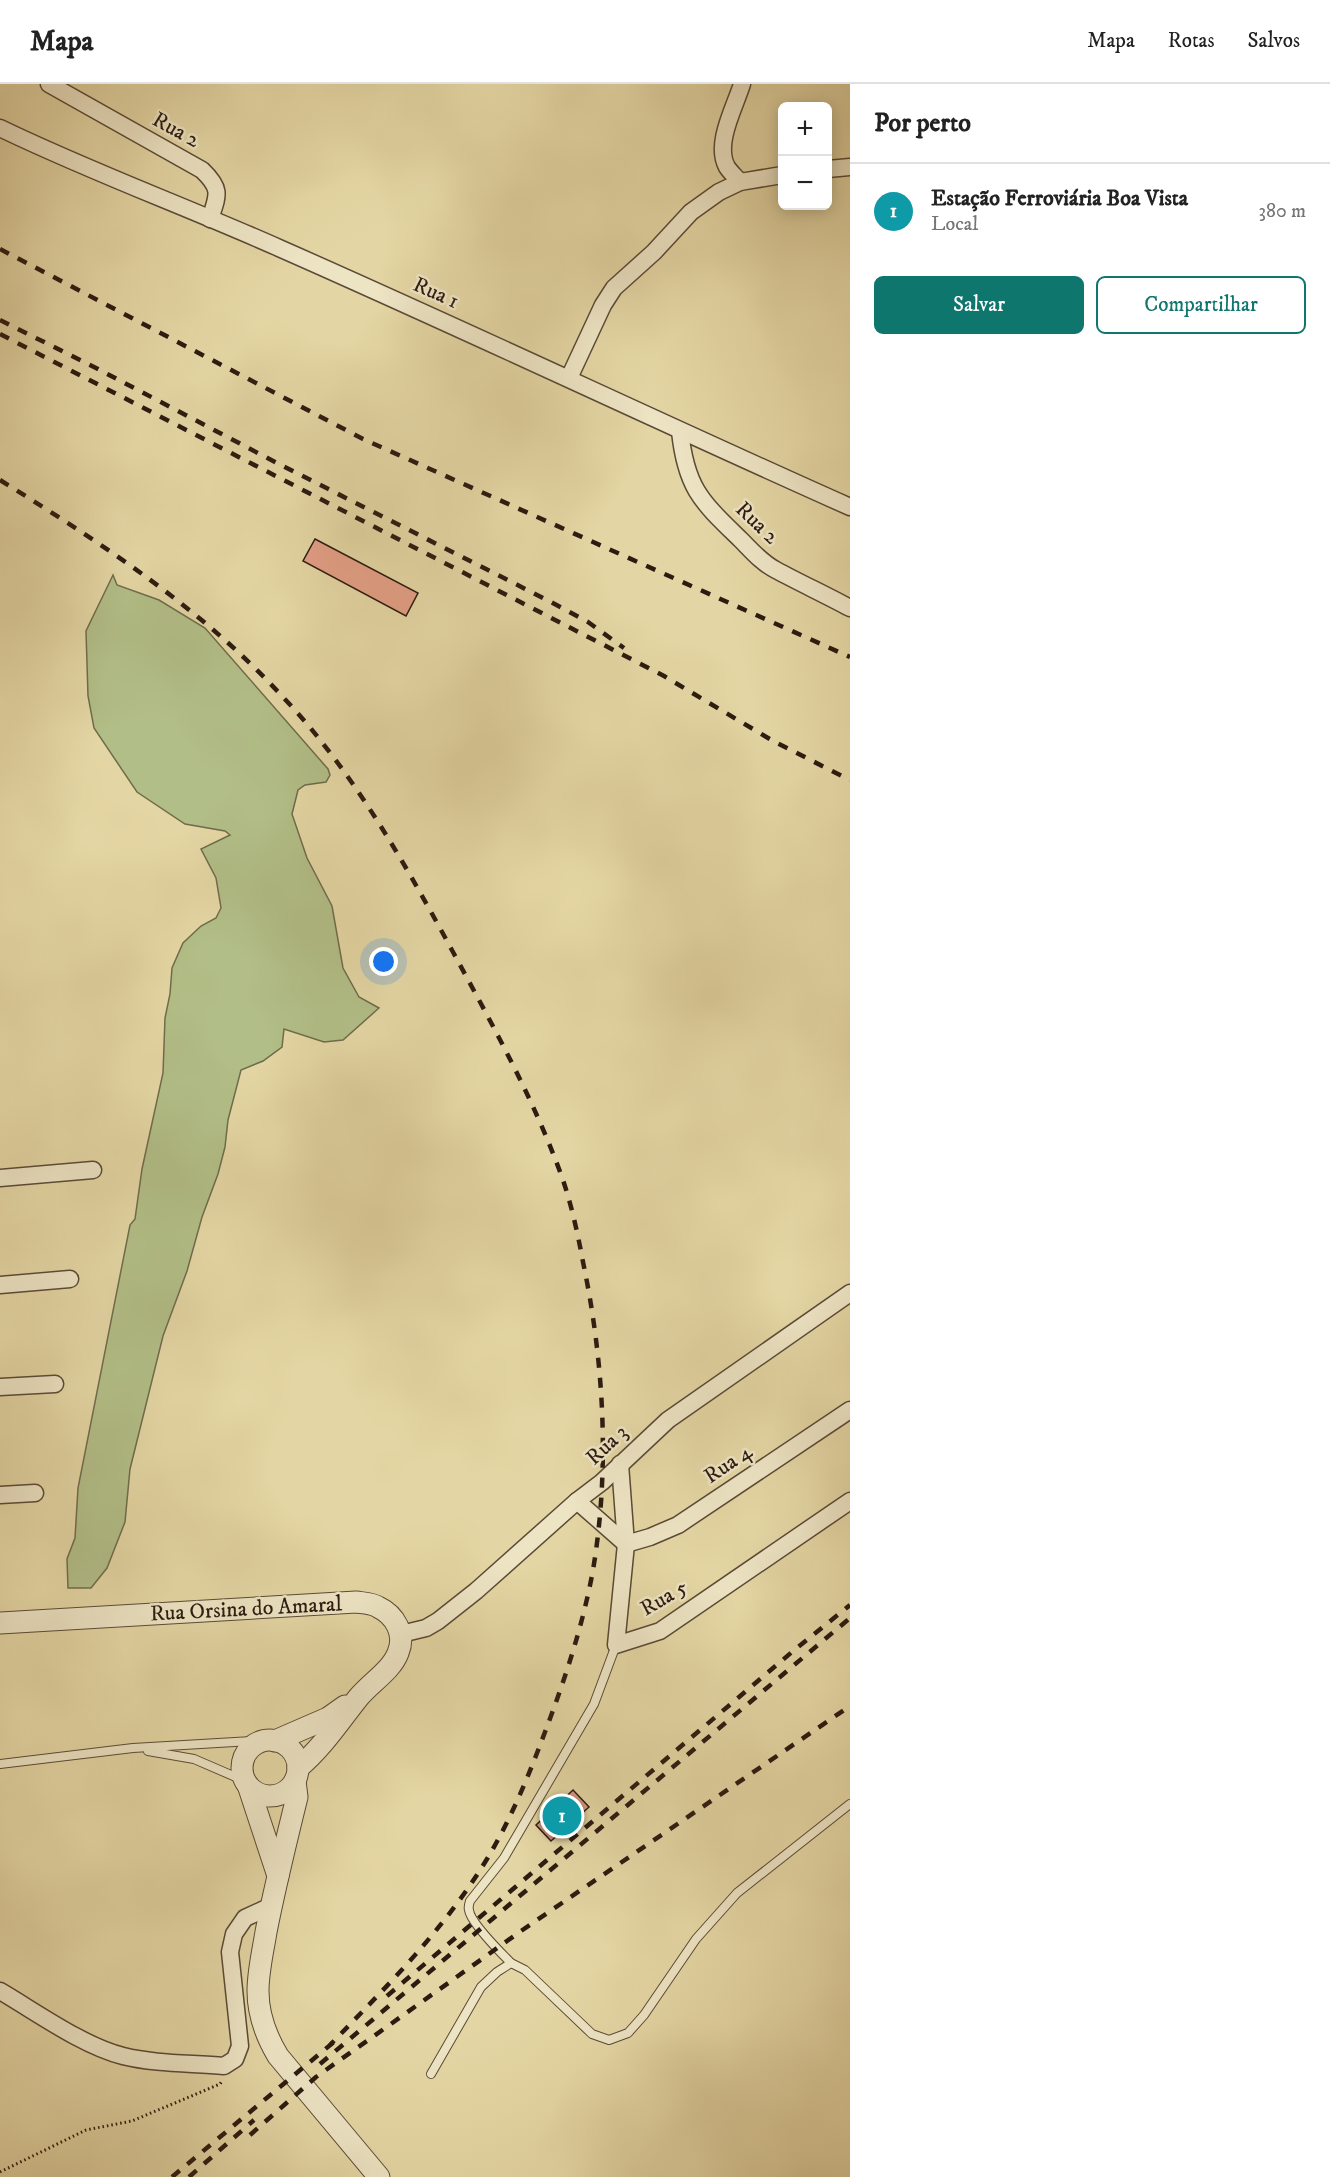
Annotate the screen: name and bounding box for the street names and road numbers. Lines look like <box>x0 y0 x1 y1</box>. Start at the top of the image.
street label: Rua 2 <box>148 106 205 154</box>
street label: Rua 1 <box>409 271 463 315</box>
street label: Rua 2 <box>730 496 785 550</box>
street label: Rua 3 <box>580 1419 634 1471</box>
street label: Rua 4 <box>699 1438 758 1490</box>
street label: Rua 5 <box>635 1574 693 1622</box>
street label: Rua Orsina do Amaral <box>149 1590 343 1628</box>

